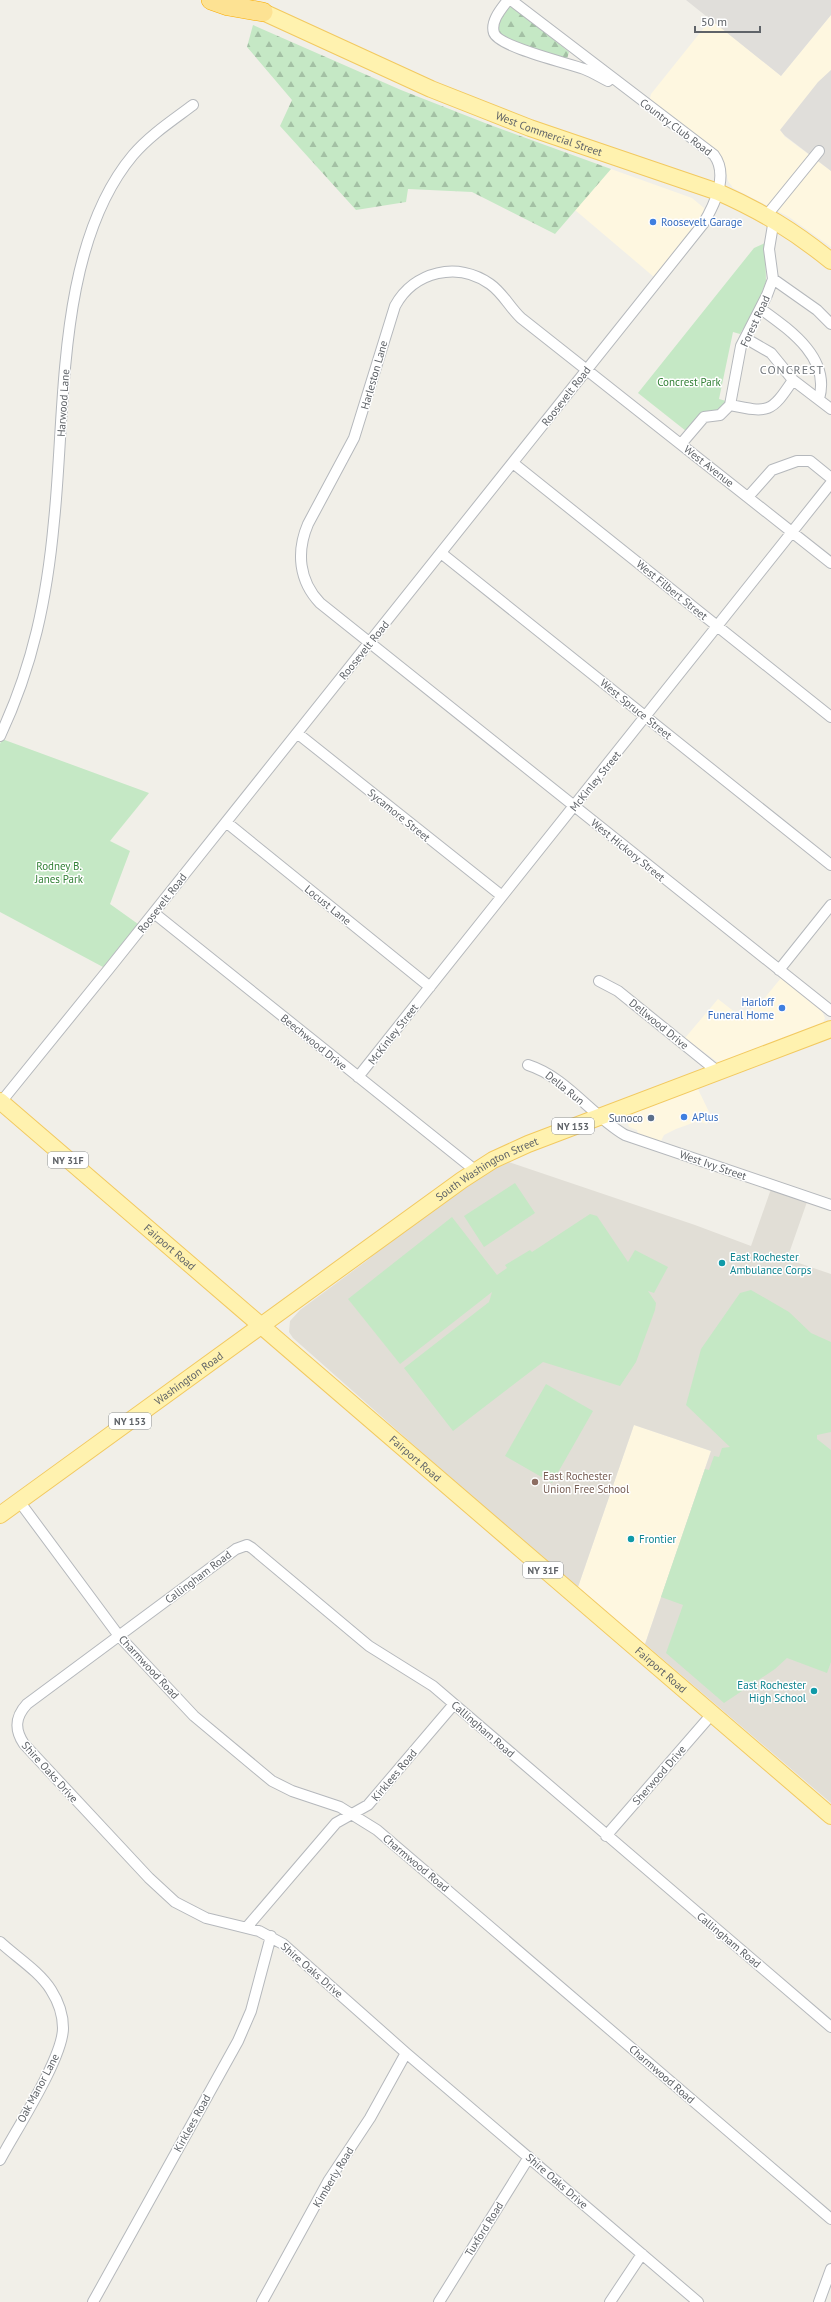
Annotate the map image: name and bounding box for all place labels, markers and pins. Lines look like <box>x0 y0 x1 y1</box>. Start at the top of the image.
place label: Roosevelt Garage <box>661 215 743 229</box>
marker: Roosevelt Garage <box>648 217 658 227</box>
place label: Harloff Funeral Home <box>708 995 774 1022</box>
marker: Harloff Funeral Home <box>777 1003 787 1013</box>
place label: APlus <box>692 1110 719 1124</box>
place label: Sunoco <box>609 1111 643 1125</box>
marker: APlus <box>679 1112 689 1122</box>
marker: Sunoco <box>646 1113 656 1123</box>
place label: East Rochester Ambulance Corps <box>730 1250 812 1277</box>
marker: East Rochester Ambulance Corps <box>717 1258 727 1268</box>
place label: East Rochester Union Free School <box>543 1469 630 1496</box>
marker: East Rochester Union Free School <box>530 1477 540 1487</box>
place label: Frontier <box>639 1532 677 1546</box>
marker: Frontier <box>626 1534 636 1544</box>
place label: East Rochester High School <box>737 1678 807 1705</box>
marker: East Rochester High School <box>809 1686 819 1696</box>

